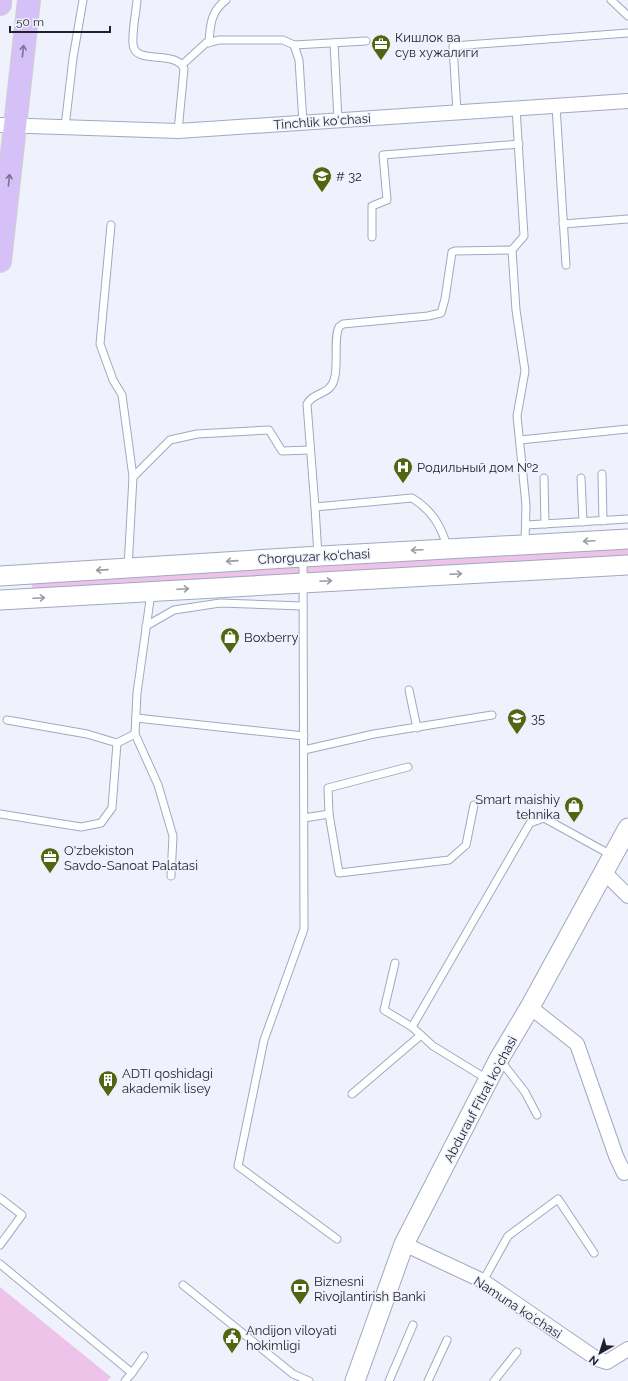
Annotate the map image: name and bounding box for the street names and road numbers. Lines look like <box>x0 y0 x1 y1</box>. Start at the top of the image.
street label: Tinchlik kо‘chasi <box>273 111 371 132</box>
street label: Chorguzar ko'chasi <box>257 546 371 567</box>
street label: Abdurauf Fitrat koʻchasi <box>441 1034 520 1165</box>
street label: Namuna koʻchasi <box>471 1273 565 1341</box>

